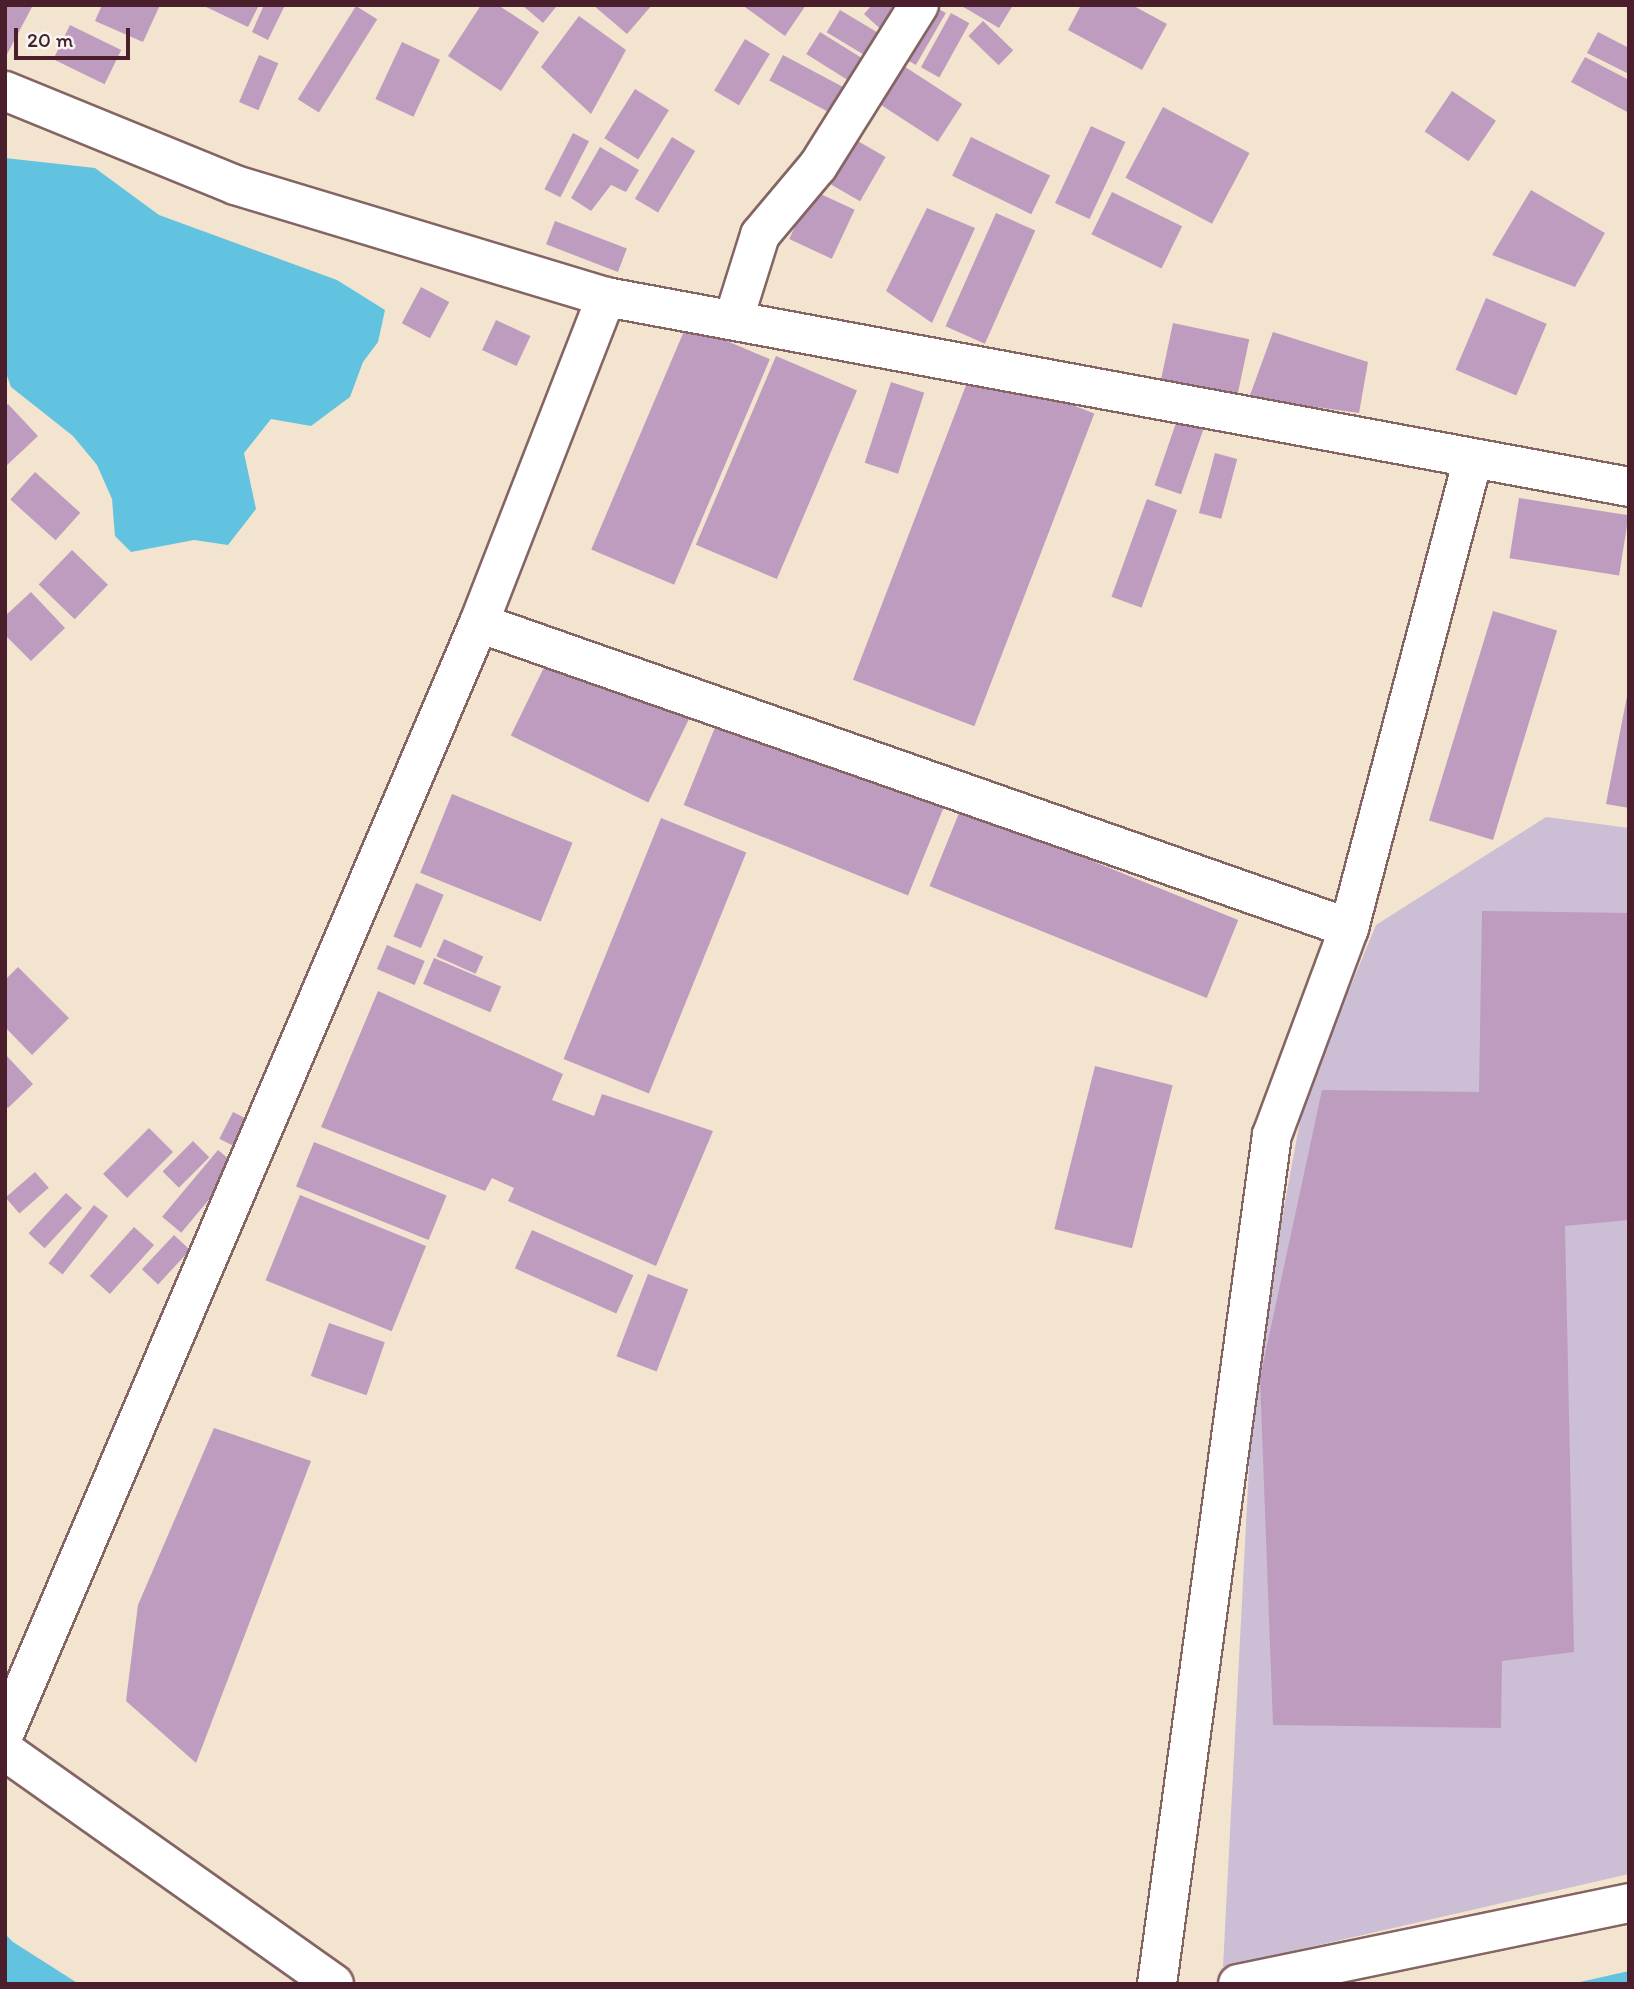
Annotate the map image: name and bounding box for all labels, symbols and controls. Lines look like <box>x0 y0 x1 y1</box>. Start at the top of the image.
scale bar <box>18 14 133 58</box>
text: 20 m <box>27 27 73 52</box>

